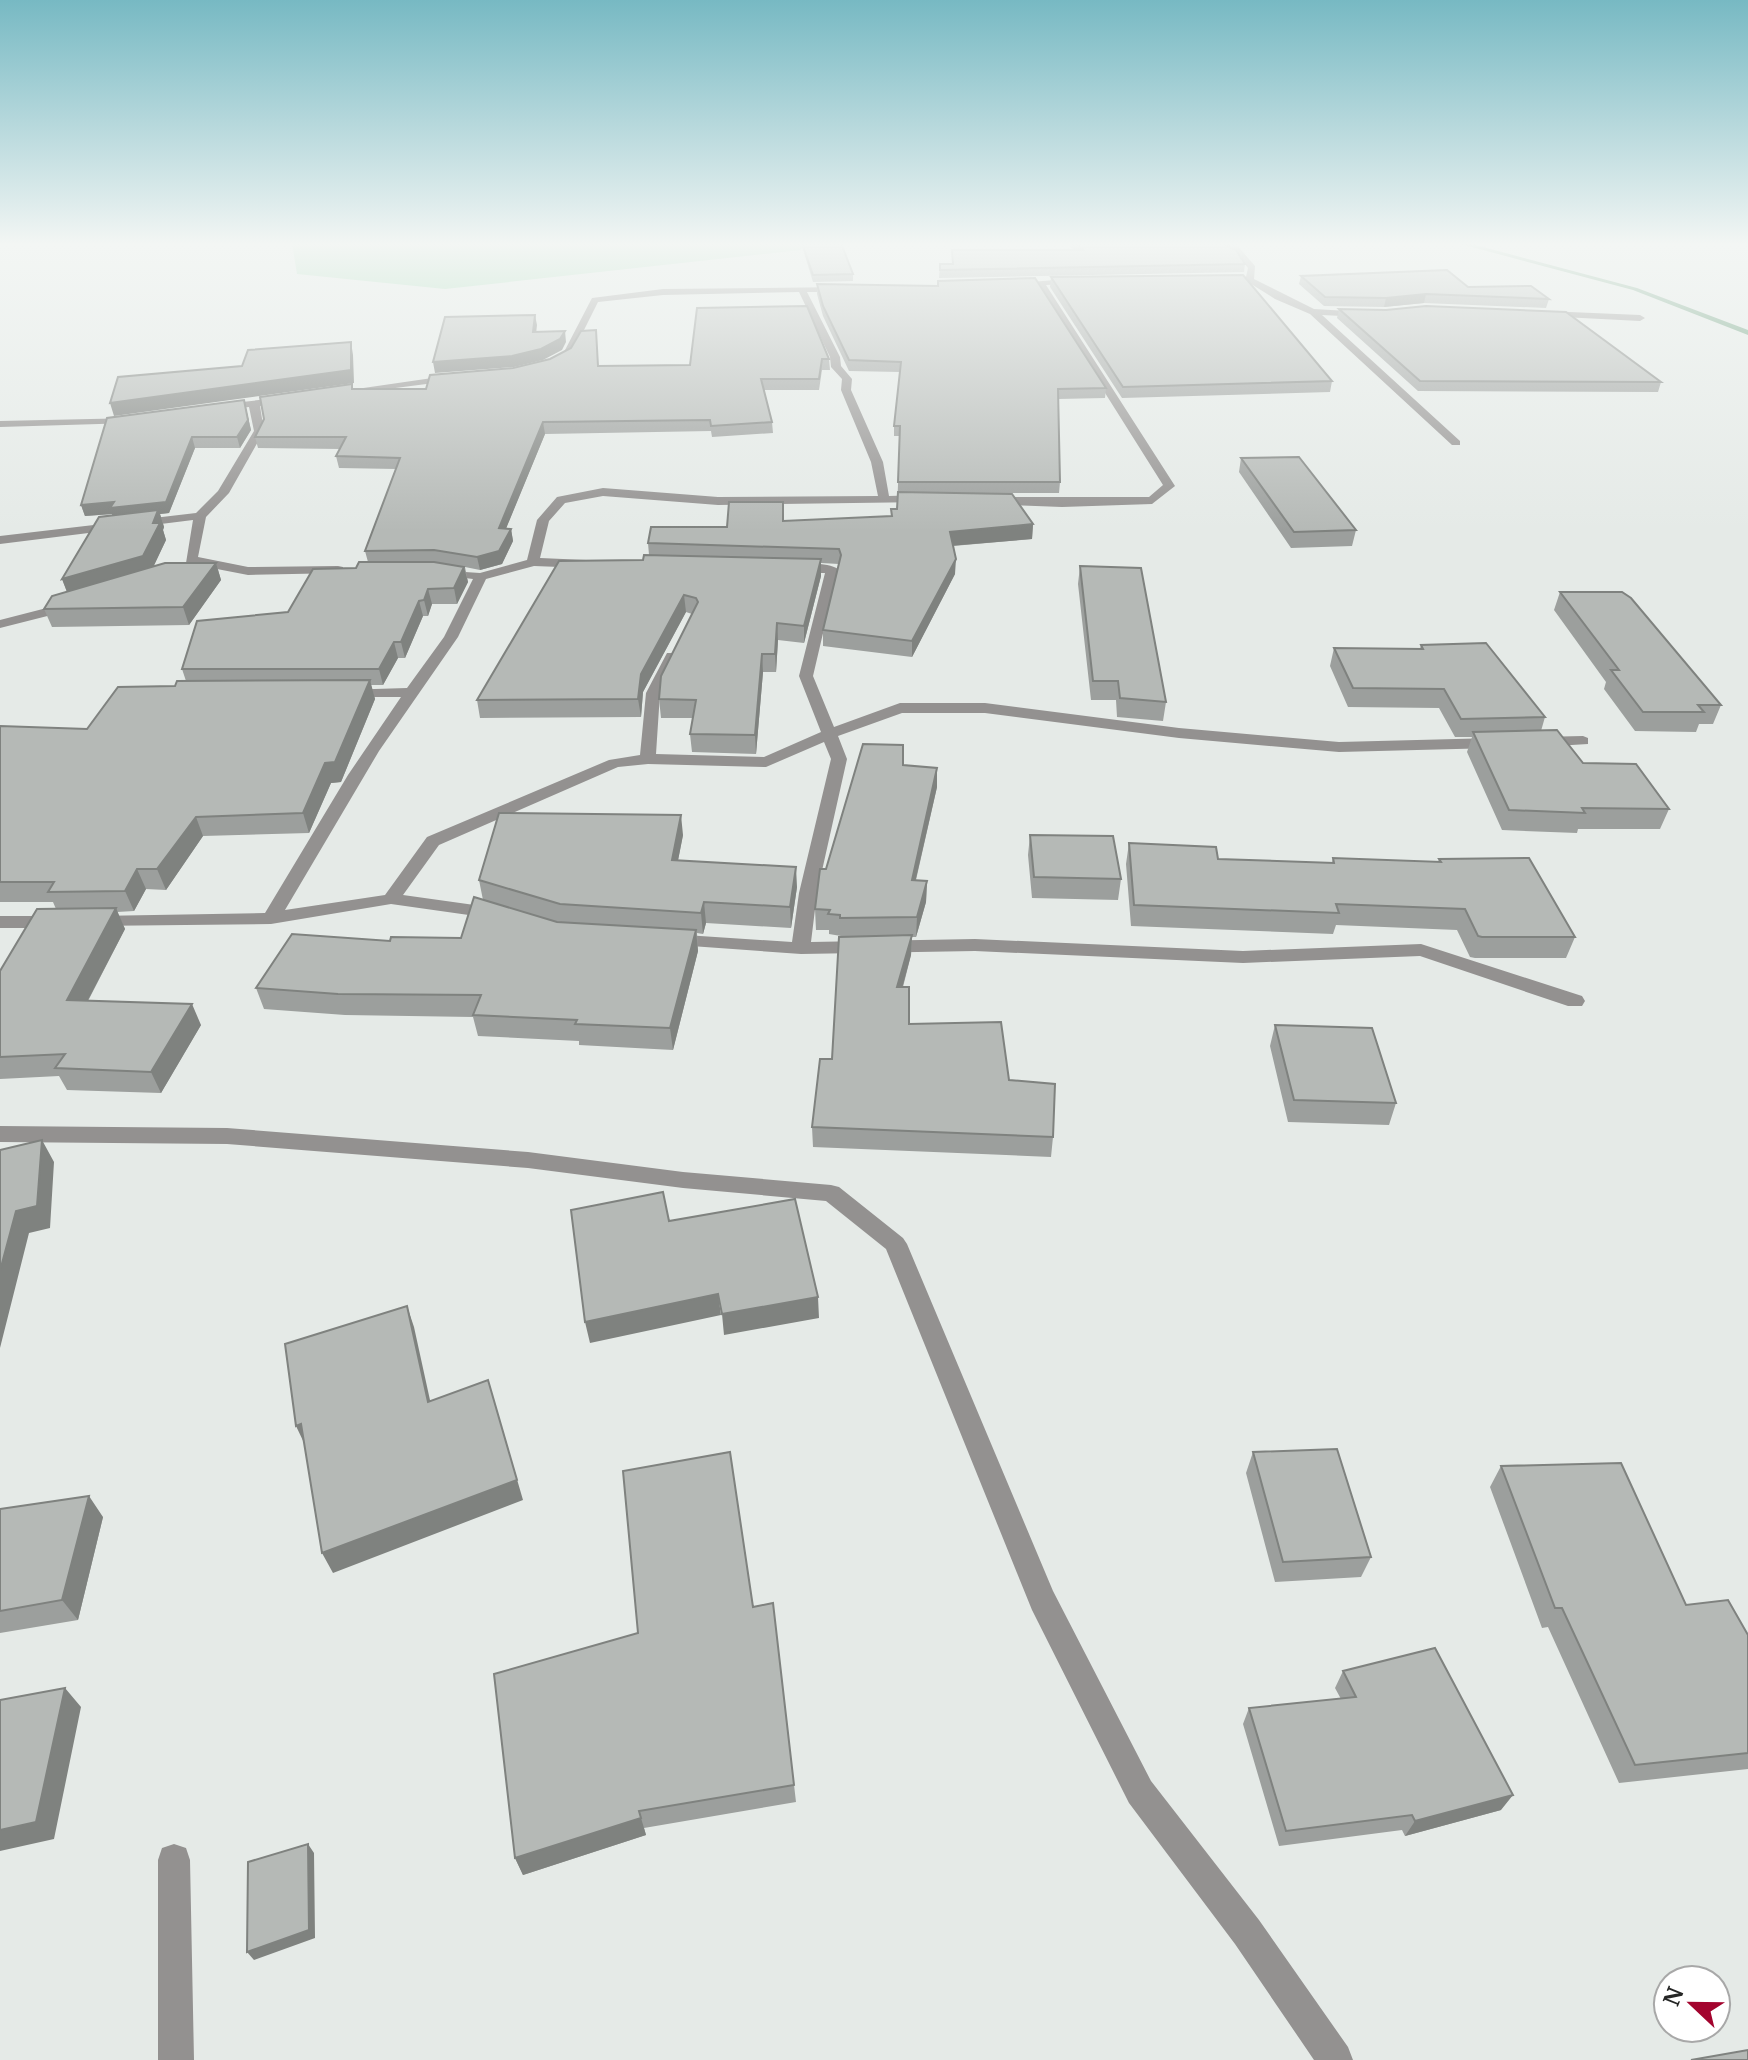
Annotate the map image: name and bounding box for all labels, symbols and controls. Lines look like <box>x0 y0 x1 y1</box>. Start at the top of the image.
north arrow <box>1652 1964 1732 2044</box>
text: N <box>1657 1983 1690 2010</box>

